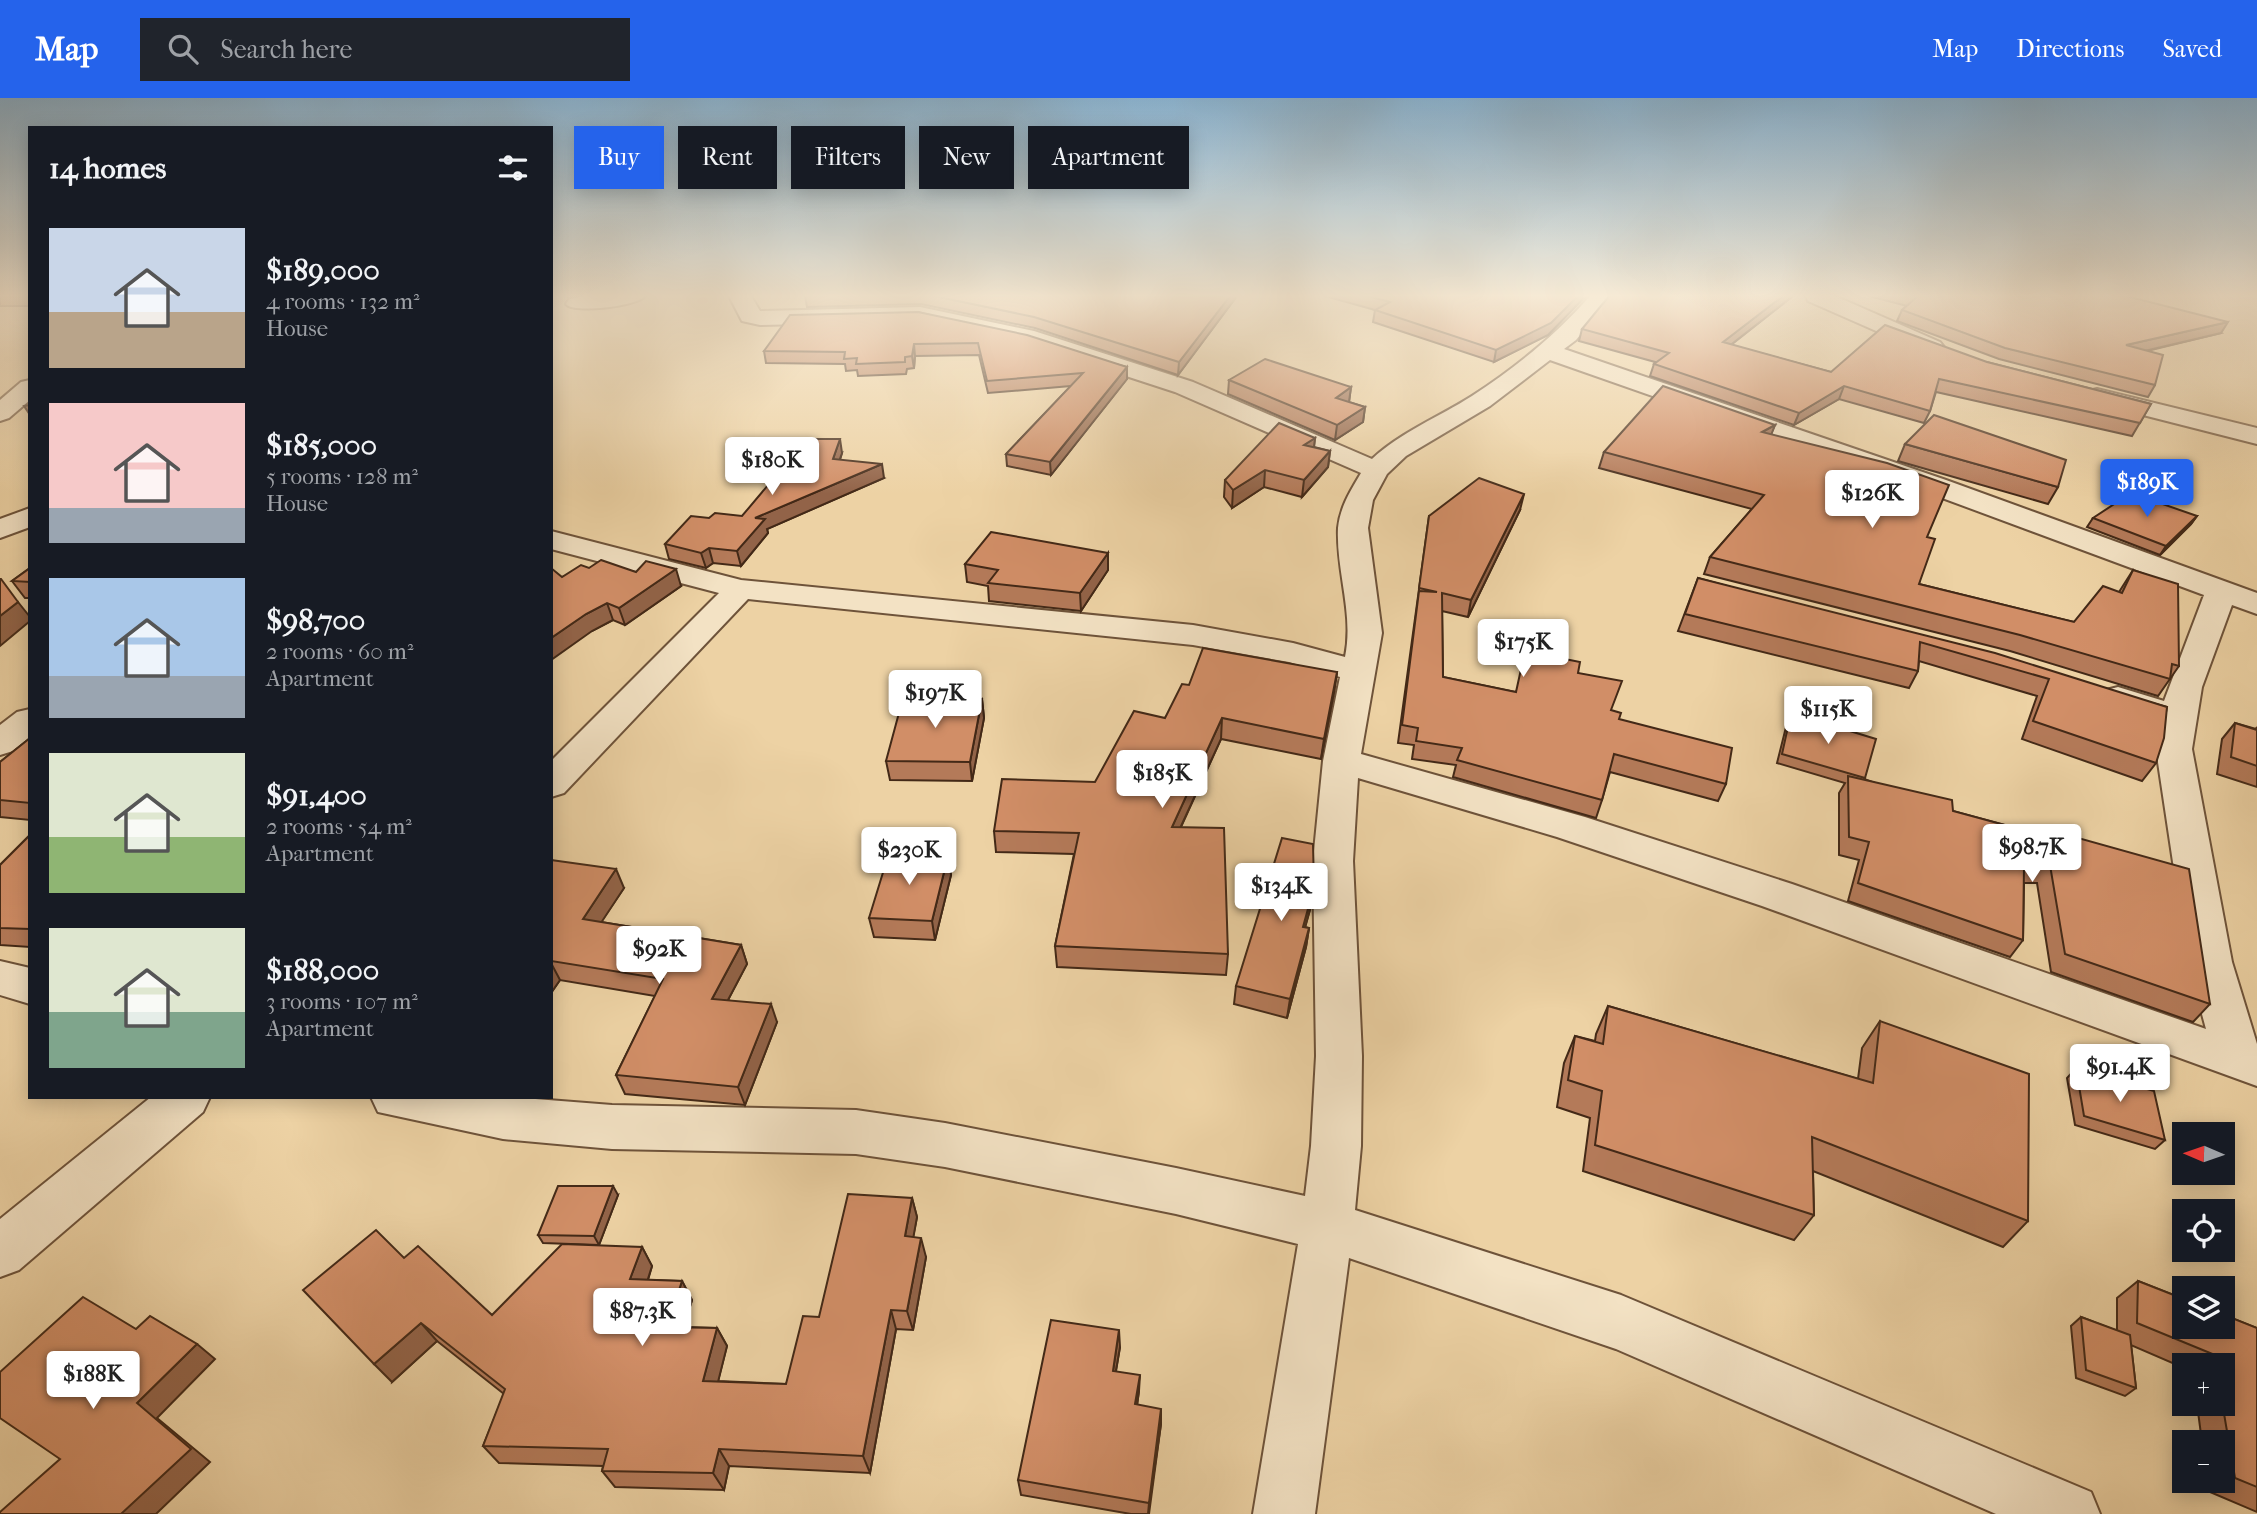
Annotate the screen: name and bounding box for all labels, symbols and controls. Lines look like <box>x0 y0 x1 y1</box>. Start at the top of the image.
search box <box>140 18 630 81</box>
text: Map <box>35 30 98 69</box>
icon: search <box>164 30 202 68</box>
text: Search here <box>220 34 352 65</box>
text: Map <box>1932 35 1978 63</box>
text: Directions <box>2016 35 2124 63</box>
text: Saved <box>2162 35 2222 63</box>
chip: Buy <box>574 126 664 189</box>
chip: Rent <box>678 126 777 189</box>
chip: Filters <box>791 126 905 189</box>
chip: New <box>919 126 1014 189</box>
chip: Apartment <box>1028 126 1189 189</box>
icon: filters <box>494 149 532 187</box>
text: 14 homes <box>49 151 166 186</box>
text: $189,000 <box>266 253 380 288</box>
icon: home <box>105 256 189 340</box>
text: 4 rooms · 132 m² <box>266 288 420 315</box>
text: House <box>266 315 328 342</box>
text: $185,000 <box>266 428 377 463</box>
icon: home <box>105 431 189 515</box>
pin: $180K <box>723 438 821 497</box>
text: $180K <box>741 446 803 473</box>
pin: $189K <box>2098 460 2196 519</box>
text: 5 rooms · 128 m² <box>266 463 418 490</box>
text: $189K <box>2116 468 2178 495</box>
pin: $126K <box>1823 470 1921 530</box>
text: $126K <box>1841 479 1903 506</box>
text: House <box>266 490 328 517</box>
text: $98,700 <box>266 603 365 638</box>
icon: home <box>105 606 189 690</box>
pin: $175K <box>1474 620 1572 679</box>
text: $175K <box>1494 628 1552 655</box>
text: 2 rooms · 60 m² <box>266 638 413 665</box>
text: Apartment <box>266 665 374 692</box>
pin: $197K <box>886 670 984 730</box>
text: $197K <box>905 679 965 706</box>
pin: $115K <box>1779 686 1877 746</box>
text: $115K <box>1800 695 1856 722</box>
pin: $185K <box>1113 750 1211 810</box>
text: $185K <box>1132 759 1192 786</box>
text: $91,400 <box>266 778 367 813</box>
icon: home <box>105 781 189 865</box>
text: 2 rooms · 54 m² <box>266 813 412 840</box>
pin: $98.7K <box>1975 824 2089 884</box>
pin: $230K <box>860 828 958 887</box>
text: $98.7K <box>1998 833 2066 860</box>
text: $230K <box>877 836 941 863</box>
text: Apartment <box>266 840 374 867</box>
pin: $134K <box>1232 864 1330 923</box>
text: $134K <box>1251 872 1311 899</box>
pin: $92K <box>618 926 700 986</box>
text: $92K <box>632 935 686 962</box>
text: $188,000 <box>266 953 379 988</box>
icon: home <box>105 956 189 1040</box>
text: 3 rooms · 107 m² <box>266 988 418 1015</box>
text: Apartment <box>266 1015 374 1042</box>
pin: $91.4K <box>2063 1044 2177 1104</box>
text: $91.4K <box>2086 1053 2154 1080</box>
north arrow <box>2172 1122 2235 1185</box>
map controls <box>2172 1122 2235 1493</box>
button: locate <box>2172 1199 2235 1262</box>
button: layers <box>2172 1276 2235 1339</box>
pin: $87.3K <box>585 1288 699 1348</box>
text: $87.3K <box>609 1297 675 1324</box>
pin: $188K <box>44 1352 142 1411</box>
button: + <box>2172 1353 2235 1416</box>
text: $188K <box>63 1360 123 1387</box>
button: − <box>2172 1430 2235 1493</box>

